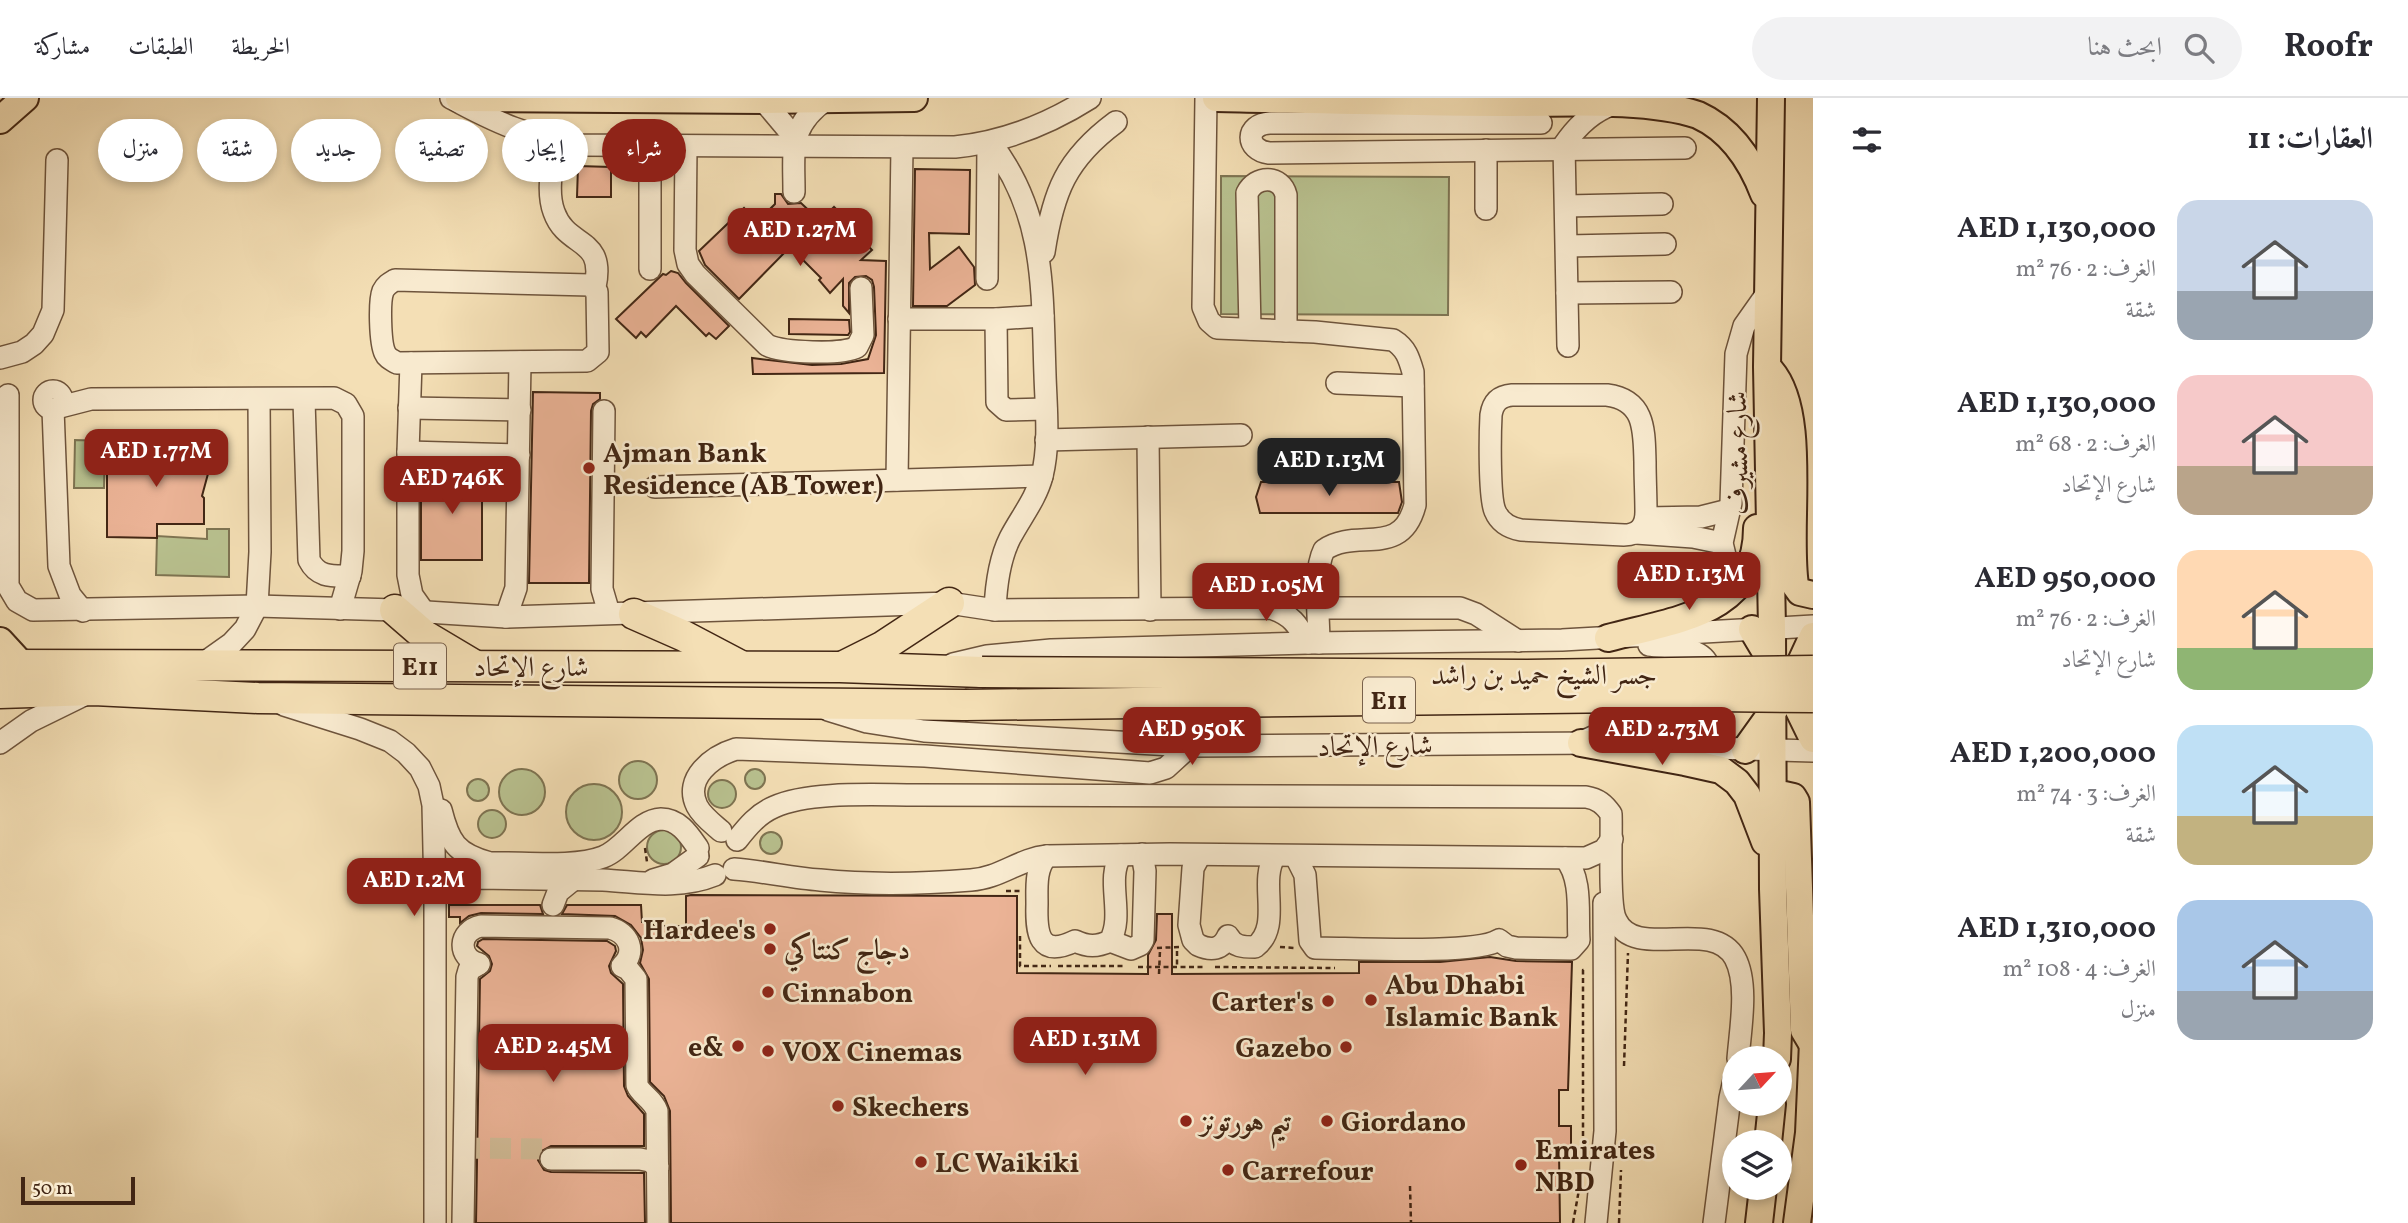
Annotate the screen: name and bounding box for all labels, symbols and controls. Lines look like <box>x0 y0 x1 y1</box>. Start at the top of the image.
search box <box>1752 17 2242 80</box>
text: Roofr <box>2284 25 2373 71</box>
icon: search <box>2180 29 2218 67</box>
text: ابحث هنا <box>2088 30 2162 66</box>
text: مشاركة <box>35 31 90 65</box>
text: الطبقات <box>128 31 194 65</box>
text: الخريطة <box>232 31 290 65</box>
chip: منزل <box>98 119 183 182</box>
chip: شقة <box>197 119 277 182</box>
chip: جديد <box>291 119 381 182</box>
chip: تصفية <box>395 119 488 182</box>
chip: إيجار <box>502 119 588 182</box>
chip: شراء <box>602 119 686 182</box>
text: العقارات: 11 <box>2247 119 2373 161</box>
icon: filters <box>1848 121 1886 159</box>
pin: AED 1.27M <box>720 208 880 268</box>
text: AED 1,130,000 <box>1957 208 2156 250</box>
text: AED 1.27M <box>744 215 856 247</box>
icon: home <box>2233 228 2317 312</box>
text: الغرف: 2 · 76 m² <box>2016 254 2156 286</box>
text: شقة <box>2126 295 2156 327</box>
text: AED 1,130,000 <box>1957 383 2156 425</box>
street label: شارع مشيرف <box>1719 391 1762 515</box>
icon: home <box>2233 403 2317 487</box>
text: الغرف: 2 · 68 m² <box>2015 429 2156 461</box>
pin: AED 1.77M <box>76 430 236 489</box>
place label: Ajman Bank Residence (AB Tower) <box>603 435 884 506</box>
text: AED 1.77M <box>100 436 212 468</box>
pin: AED 1.13M <box>1249 438 1409 498</box>
text: AED 1.13M <box>1273 445 1385 477</box>
pin: AED 746K <box>380 456 524 516</box>
marker: Ajman Bank Residence (AB Tower) <box>581 460 597 476</box>
text: AED 746K <box>400 463 504 495</box>
text: شارع الإتحاد <box>2061 470 2156 502</box>
pin: AED 1.13M <box>1609 552 1769 612</box>
text: AED 950,000 <box>1974 558 2156 600</box>
text: AED 1.13M <box>1633 559 1745 591</box>
pin: AED 1.05M <box>1186 564 1346 623</box>
text: AED 1.05M <box>1208 570 1324 602</box>
icon: home <box>2233 578 2317 662</box>
text: الغرف: 2 · 76 m² <box>2016 604 2156 636</box>
road number: E11 <box>394 644 446 688</box>
text: شارع الإتحاد <box>2061 645 2156 677</box>
street label: شارع الإتحاد <box>473 649 589 690</box>
street label: جسر الشيخ حميد بن راشد <box>1431 657 1657 699</box>
road number: E11 <box>1363 678 1415 722</box>
pin: AED 950K <box>1120 708 1264 767</box>
pin: AED 2.73M <box>1582 708 1742 767</box>
text: AED 950K <box>1139 714 1245 746</box>
text: AED 2.73M <box>1605 714 1719 746</box>
street label: شارع الإتحاد <box>1317 727 1433 770</box>
text: AED 1,200,000 <box>1950 733 2156 775</box>
icon: home <box>2233 753 2317 837</box>
text: الغرف: 3 · 74 m² <box>2016 779 2156 811</box>
text: شقة <box>2126 820 2156 852</box>
pin: AED 1.2M <box>342 858 486 918</box>
text: AED 1.2M <box>363 865 465 897</box>
text: AED 1,310,000 <box>1957 908 2156 950</box>
place label: Hardee's <box>643 912 756 951</box>
marker: Hardee's <box>762 921 778 937</box>
icon: home <box>2233 928 2317 1012</box>
place label: دجاج كنتاكي <box>783 932 910 975</box>
marker: دجاج كنتاكي <box>762 941 778 957</box>
text: الغرف: 4 · 108 m² <box>2003 954 2156 986</box>
place label: Abu Dhabi Islamic Bank <box>1385 967 1558 1038</box>
place label: Cinnabon <box>782 975 913 1014</box>
marker: Cinnabon <box>760 984 776 1000</box>
place label: Carter's <box>1212 984 1314 1023</box>
marker: Abu Dhabi Islamic Bank <box>1363 992 1379 1008</box>
marker: Carter's <box>1320 993 1336 1009</box>
text: منزل <box>2121 995 2156 1027</box>
pin: AED 1.31M <box>1005 1018 1165 1077</box>
pin: AED 2.45M <box>473 1024 633 1084</box>
text: AED 1.31M <box>1030 1024 1140 1056</box>
place label: e& <box>688 1029 724 1068</box>
place label: Gazebo <box>1235 1030 1332 1069</box>
text: AED 2.45M <box>494 1031 612 1063</box>
place label: VOX Cinemas <box>782 1034 962 1073</box>
marker: e& <box>730 1038 746 1054</box>
marker: Gazebo <box>1338 1039 1354 1055</box>
marker: VOX Cinemas <box>760 1043 776 1059</box>
north arrow <box>1722 1046 1792 1116</box>
map controls <box>1722 1046 1792 1200</box>
place label: Skechers <box>852 1089 970 1128</box>
marker: Skechers <box>830 1098 846 1114</box>
place label: تيم هورتونز <box>1197 1104 1291 1149</box>
place label: Giordano <box>1341 1104 1466 1143</box>
marker: تيم هورتونز <box>1178 1113 1194 1129</box>
marker: Giordano <box>1319 1113 1335 1129</box>
button: layers <box>1722 1130 1792 1200</box>
place label: Emirates NBD <box>1535 1132 1655 1203</box>
place label: LC Waikiki <box>935 1145 1079 1184</box>
place label: Carrefour <box>1242 1153 1374 1192</box>
marker: LC Waikiki <box>913 1154 929 1170</box>
marker: Emirates NBD <box>1513 1157 1529 1173</box>
marker: Carrefour <box>1220 1162 1236 1178</box>
scale bar <box>21 1174 135 1206</box>
text: 50 m <box>32 1176 73 1202</box>

